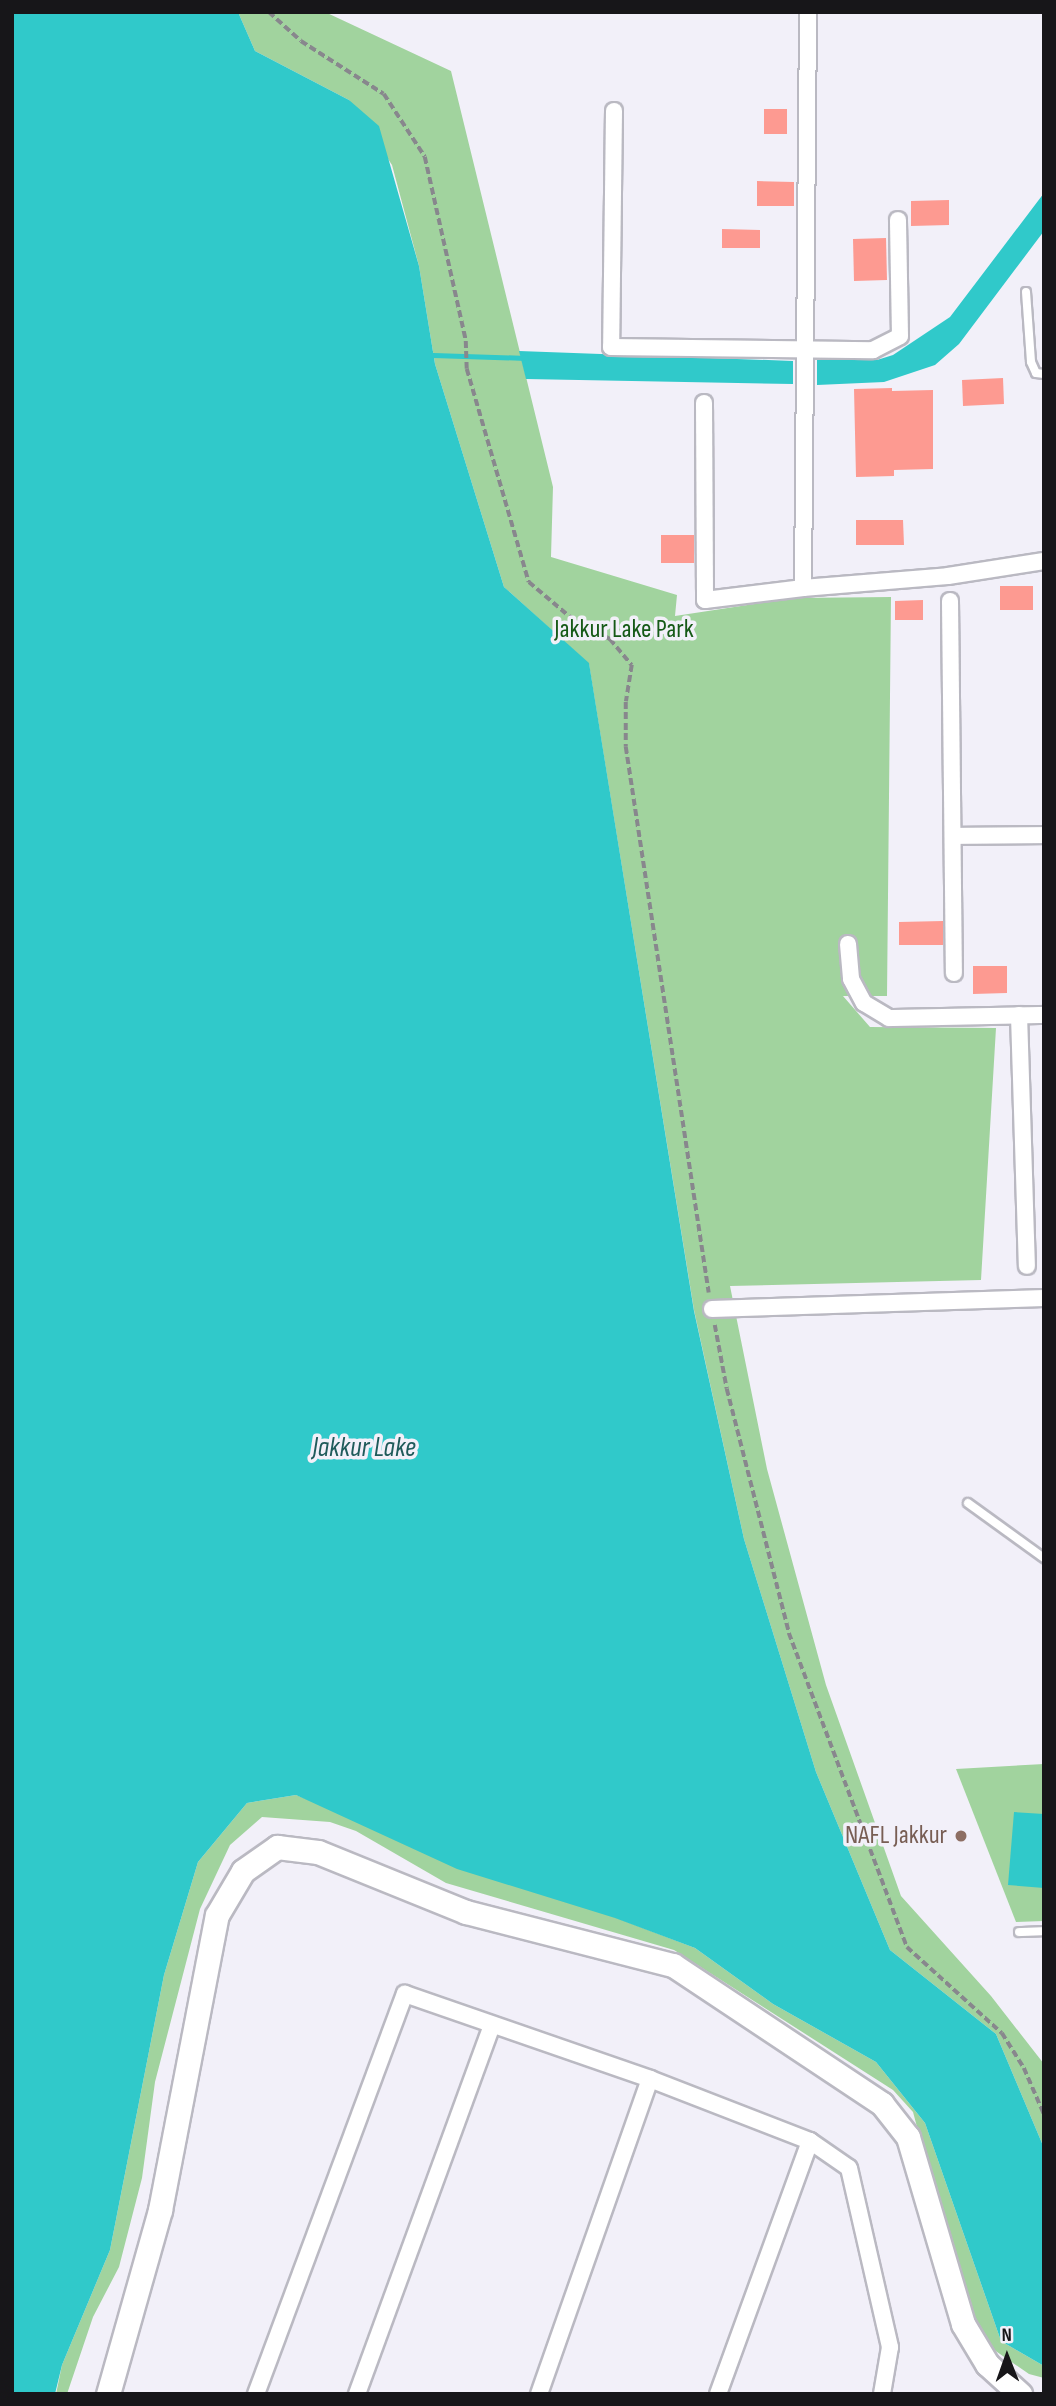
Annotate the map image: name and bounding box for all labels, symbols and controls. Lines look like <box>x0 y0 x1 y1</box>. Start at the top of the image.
park label: Jakkur Lake Park <box>554 614 694 646</box>
water label: Jakkur Lake <box>312 1431 416 1465</box>
place label: NAFL Jakkur <box>845 1820 947 1852</box>
marker: NAFL Jakkur <box>953 1828 969 1844</box>
north arrow <box>972 2322 1042 2392</box>
text: N <box>1001 2324 1012 2347</box>

